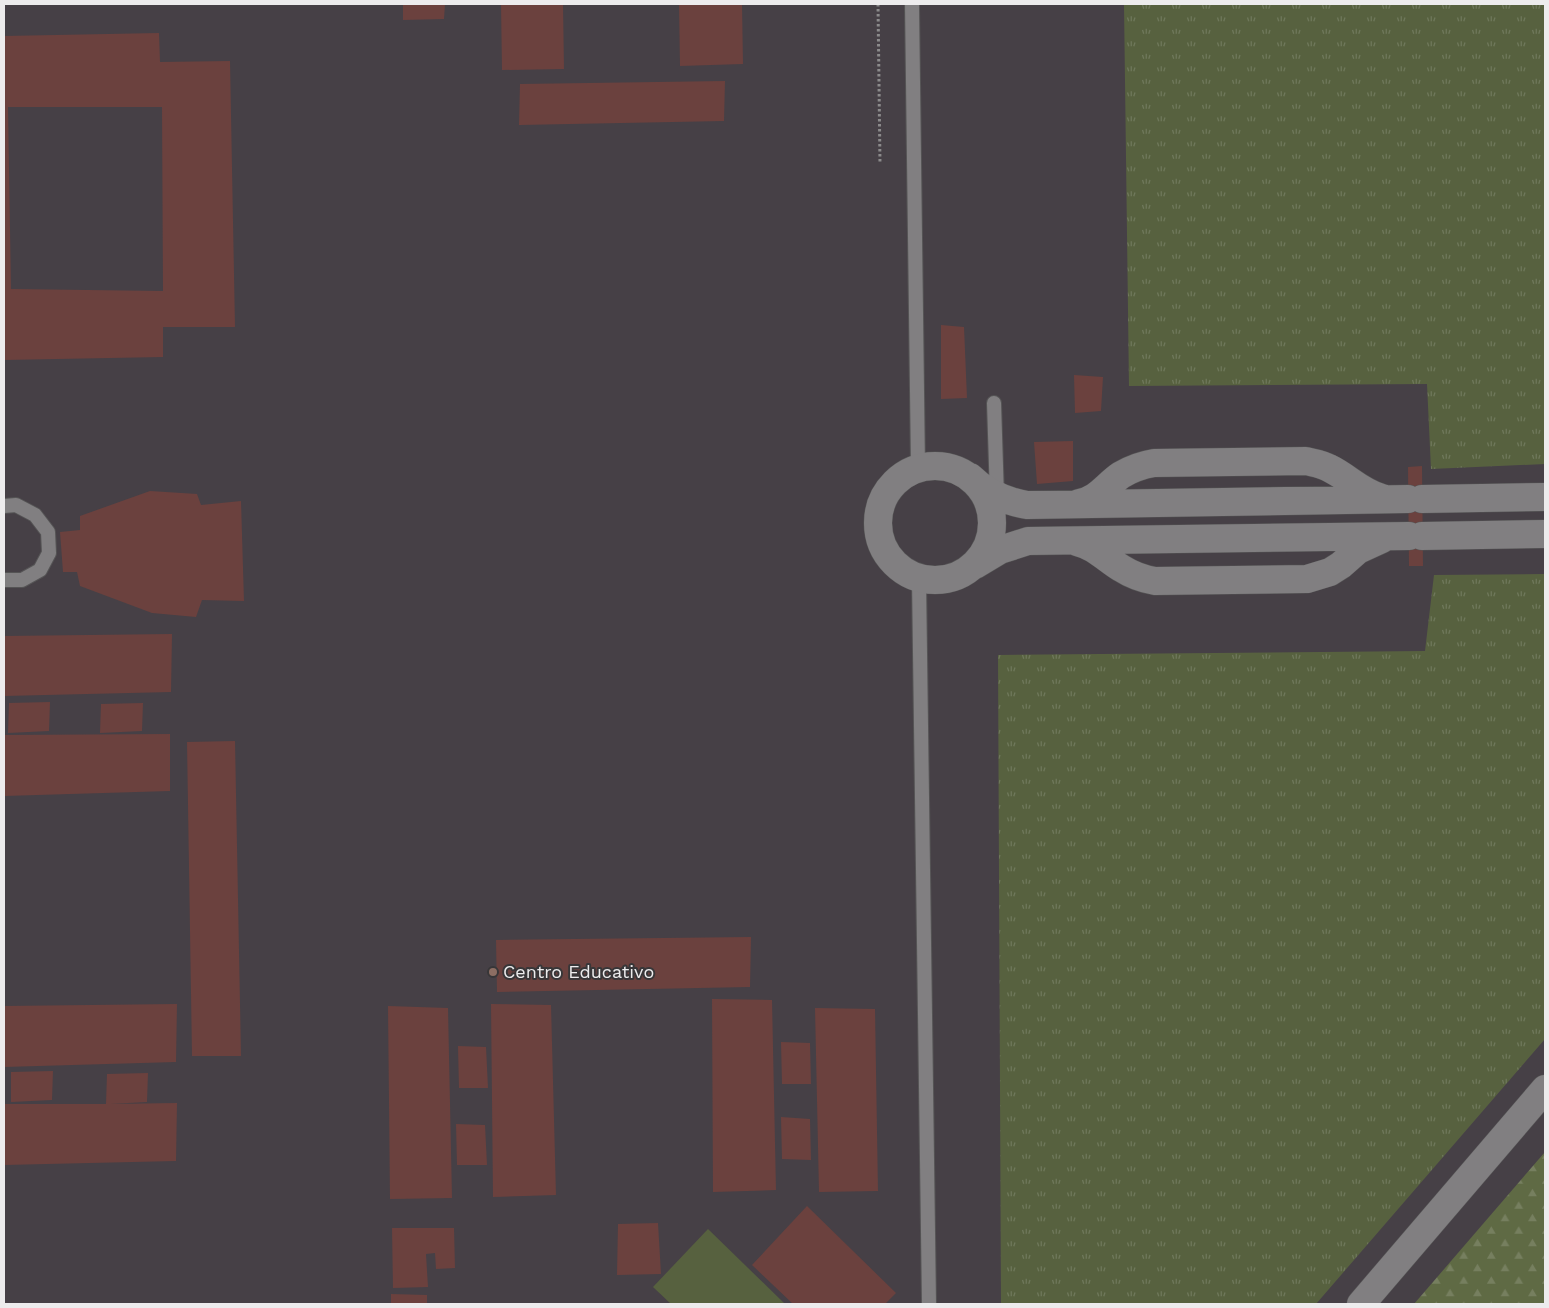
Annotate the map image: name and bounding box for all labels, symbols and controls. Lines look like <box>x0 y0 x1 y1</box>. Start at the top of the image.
place label: Centro Educativo <box>503 961 654 982</box>
marker: Centro Educativo <box>487 966 499 978</box>

